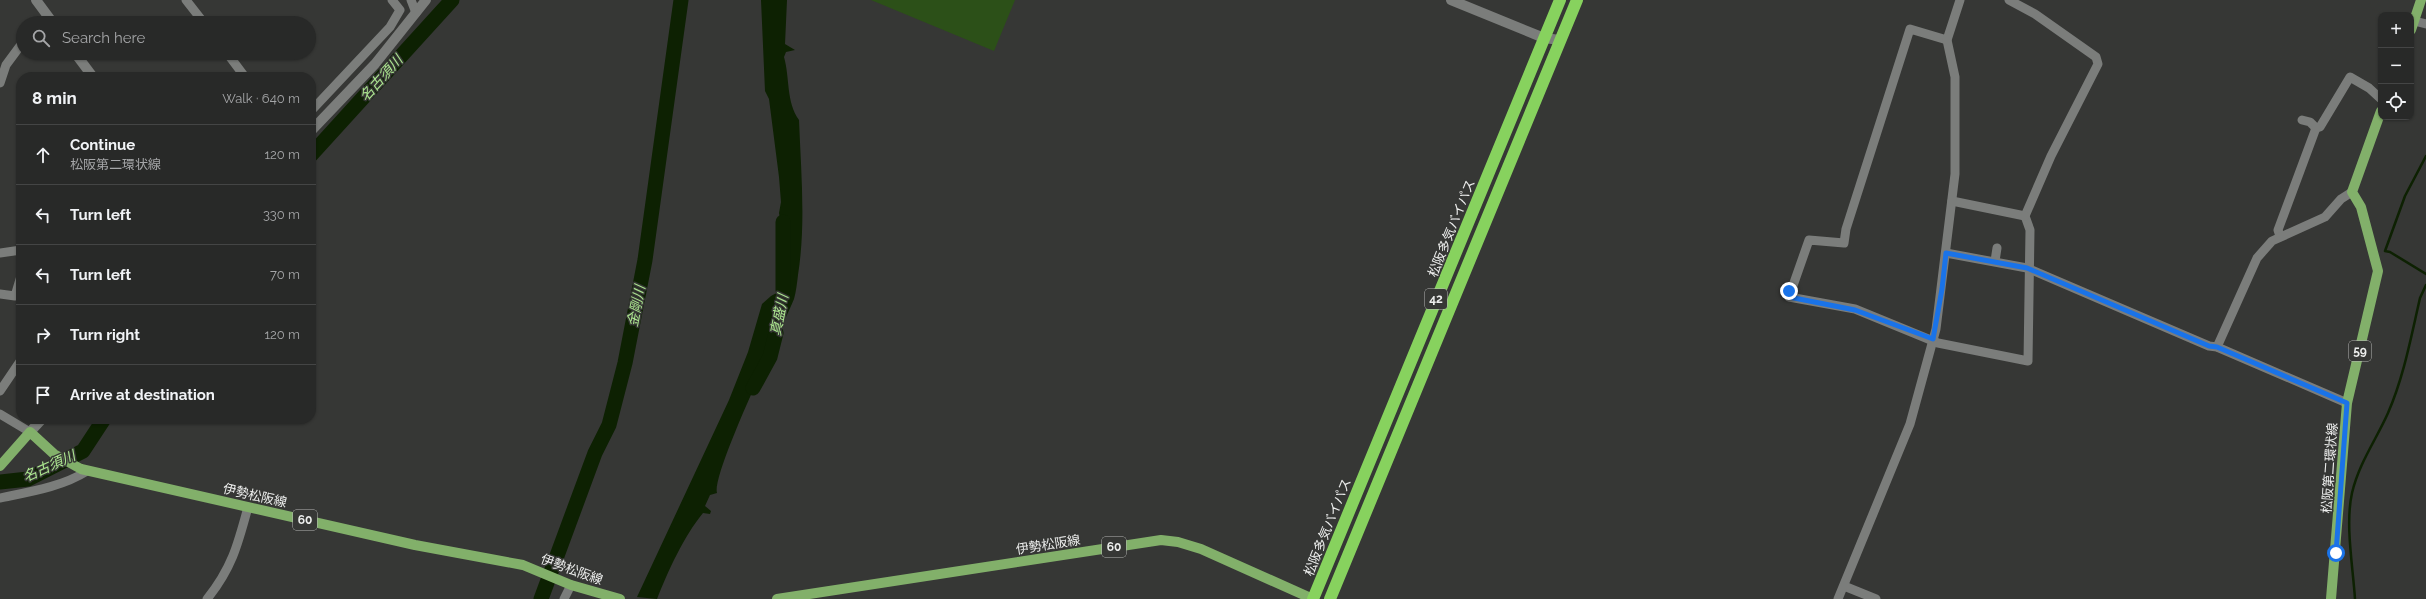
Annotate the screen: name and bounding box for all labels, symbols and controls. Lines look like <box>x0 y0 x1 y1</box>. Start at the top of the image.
map controls <box>2378 12 2414 120</box>
button: + <box>2378 12 2414 48</box>
search box <box>16 16 316 60</box>
icon: search <box>30 27 52 49</box>
text: Search here <box>62 29 145 47</box>
button: − <box>2378 48 2414 84</box>
water label: 名古須川 <box>356 50 407 104</box>
button: locate <box>2378 84 2414 120</box>
text: 8 min <box>32 88 77 108</box>
text: Walk · 640 m <box>222 91 300 106</box>
text: Continue <box>70 136 135 154</box>
icon: ahead <box>32 144 54 166</box>
text: 120 m <box>264 147 300 162</box>
text: 松阪第二環状線 <box>70 157 161 172</box>
street label: 松阪多気バイパス <box>1425 177 1478 279</box>
icon: left <box>32 204 54 226</box>
text: Turn left <box>70 206 131 224</box>
text: 330 m <box>263 207 300 222</box>
icon: left <box>32 264 54 286</box>
text: Turn left <box>70 266 131 284</box>
text: 70 m <box>270 267 300 282</box>
water label: 金剛川 <box>624 282 648 328</box>
route end <box>1780 282 1798 300</box>
road number: 42 <box>1425 289 1447 309</box>
water label: 真盛川 <box>767 291 791 337</box>
icon: right <box>32 324 54 346</box>
text: Turn right <box>70 326 140 344</box>
text: 120 m <box>264 327 300 342</box>
road number: 59 <box>2349 341 2371 361</box>
icon: arrive <box>32 384 54 406</box>
text: Arrive at destination <box>70 386 215 404</box>
street label: 松阪第二環状線 <box>2319 422 2340 514</box>
water label: 名古須川 <box>20 446 80 485</box>
street label: 松阪多気バイパス <box>1301 476 1354 578</box>
street label: 伊勢松阪線 <box>222 481 288 510</box>
road number: 60 <box>293 510 317 530</box>
street label: 伊勢松阪線 <box>1015 532 1081 557</box>
road number: 60 <box>1102 537 1126 557</box>
route start <box>2327 544 2345 562</box>
street label: 伊勢松阪線 <box>539 551 605 588</box>

